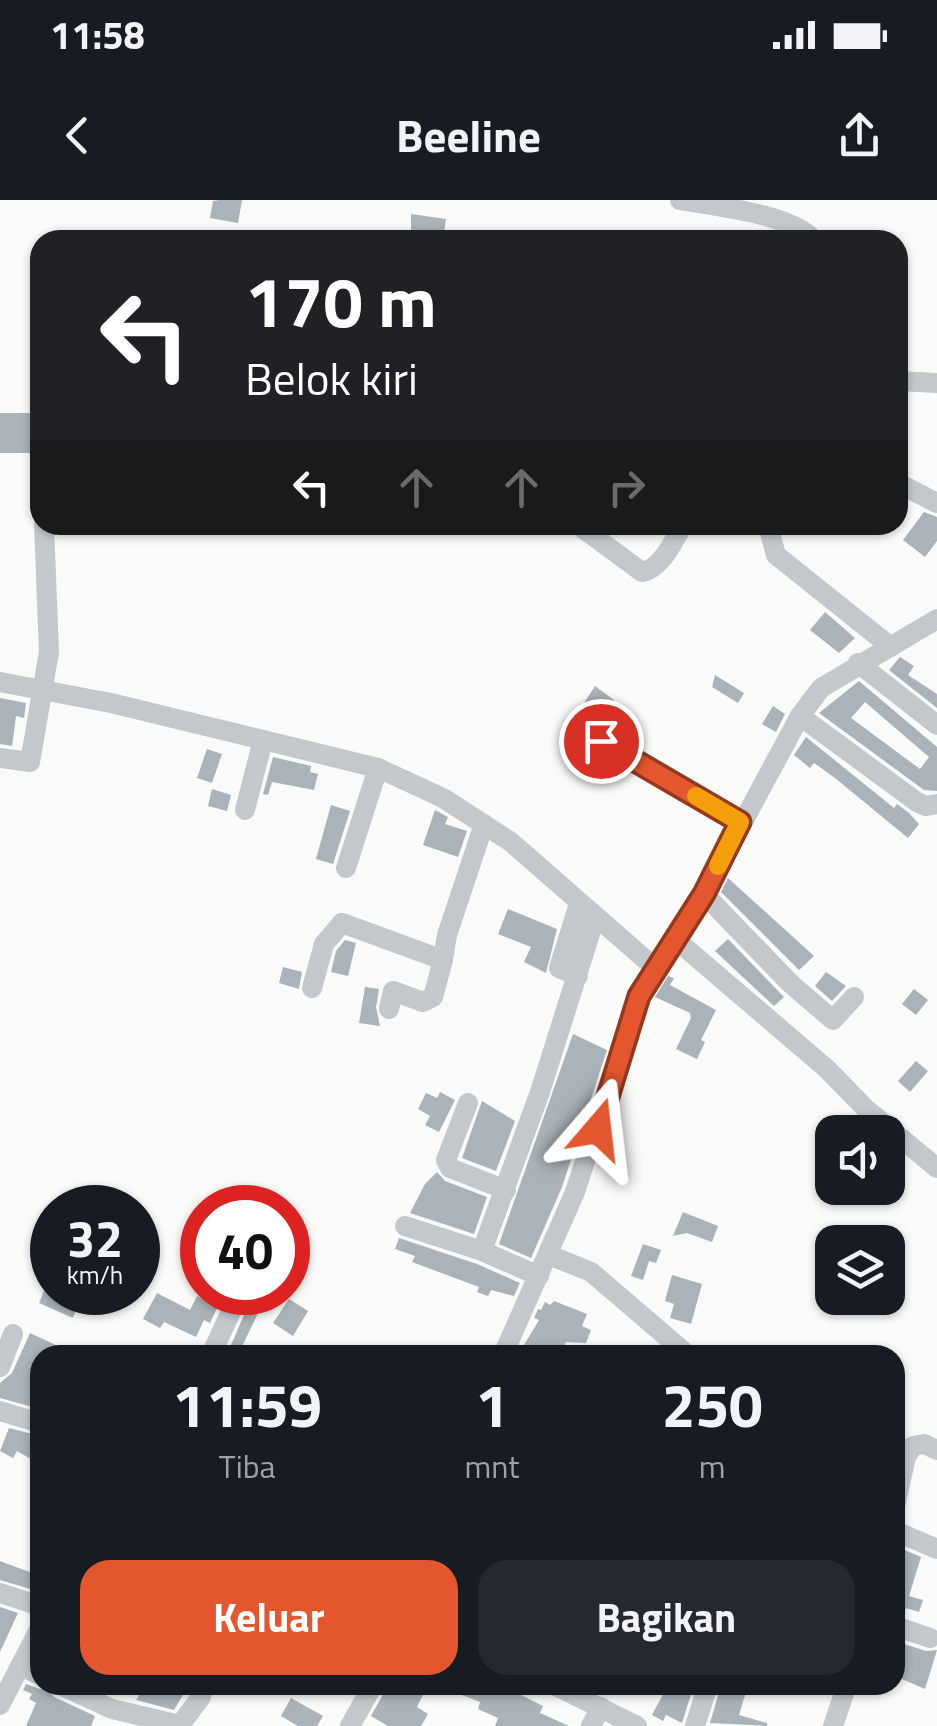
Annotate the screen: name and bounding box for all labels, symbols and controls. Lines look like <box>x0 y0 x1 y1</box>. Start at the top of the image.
text: 11:58 <box>50 6 145 64</box>
text: Beeline <box>396 101 541 169</box>
icon: back <box>50 108 105 163</box>
icon: share <box>832 108 887 163</box>
text: 170 m <box>245 248 437 354</box>
icon: left <box>80 270 210 400</box>
text: Belok kiri <box>245 344 418 412</box>
icon: left <box>284 460 339 515</box>
icon: ahead <box>389 460 444 515</box>
icon: ahead <box>494 460 549 515</box>
icon: right <box>599 460 654 515</box>
pin <box>559 699 644 784</box>
icon: arrive <box>574 714 629 769</box>
position arrow <box>546 1077 650 1181</box>
map controls <box>815 1115 905 1315</box>
button: sound <box>815 1115 905 1205</box>
speed limit sign: 40 <box>180 1185 310 1315</box>
text: 32 <box>67 1200 123 1276</box>
button: layers <box>815 1225 905 1315</box>
text: km/h <box>67 1256 123 1294</box>
text: 11:59 <box>172 1359 322 1450</box>
text: 1 <box>475 1359 509 1450</box>
text: 250 <box>662 1359 763 1450</box>
text: Tiba <box>219 1442 276 1490</box>
text: mnt <box>464 1442 520 1490</box>
text: m <box>699 1442 726 1490</box>
button: Keluar <box>80 1560 458 1675</box>
button: Bagikan <box>478 1560 855 1675</box>

